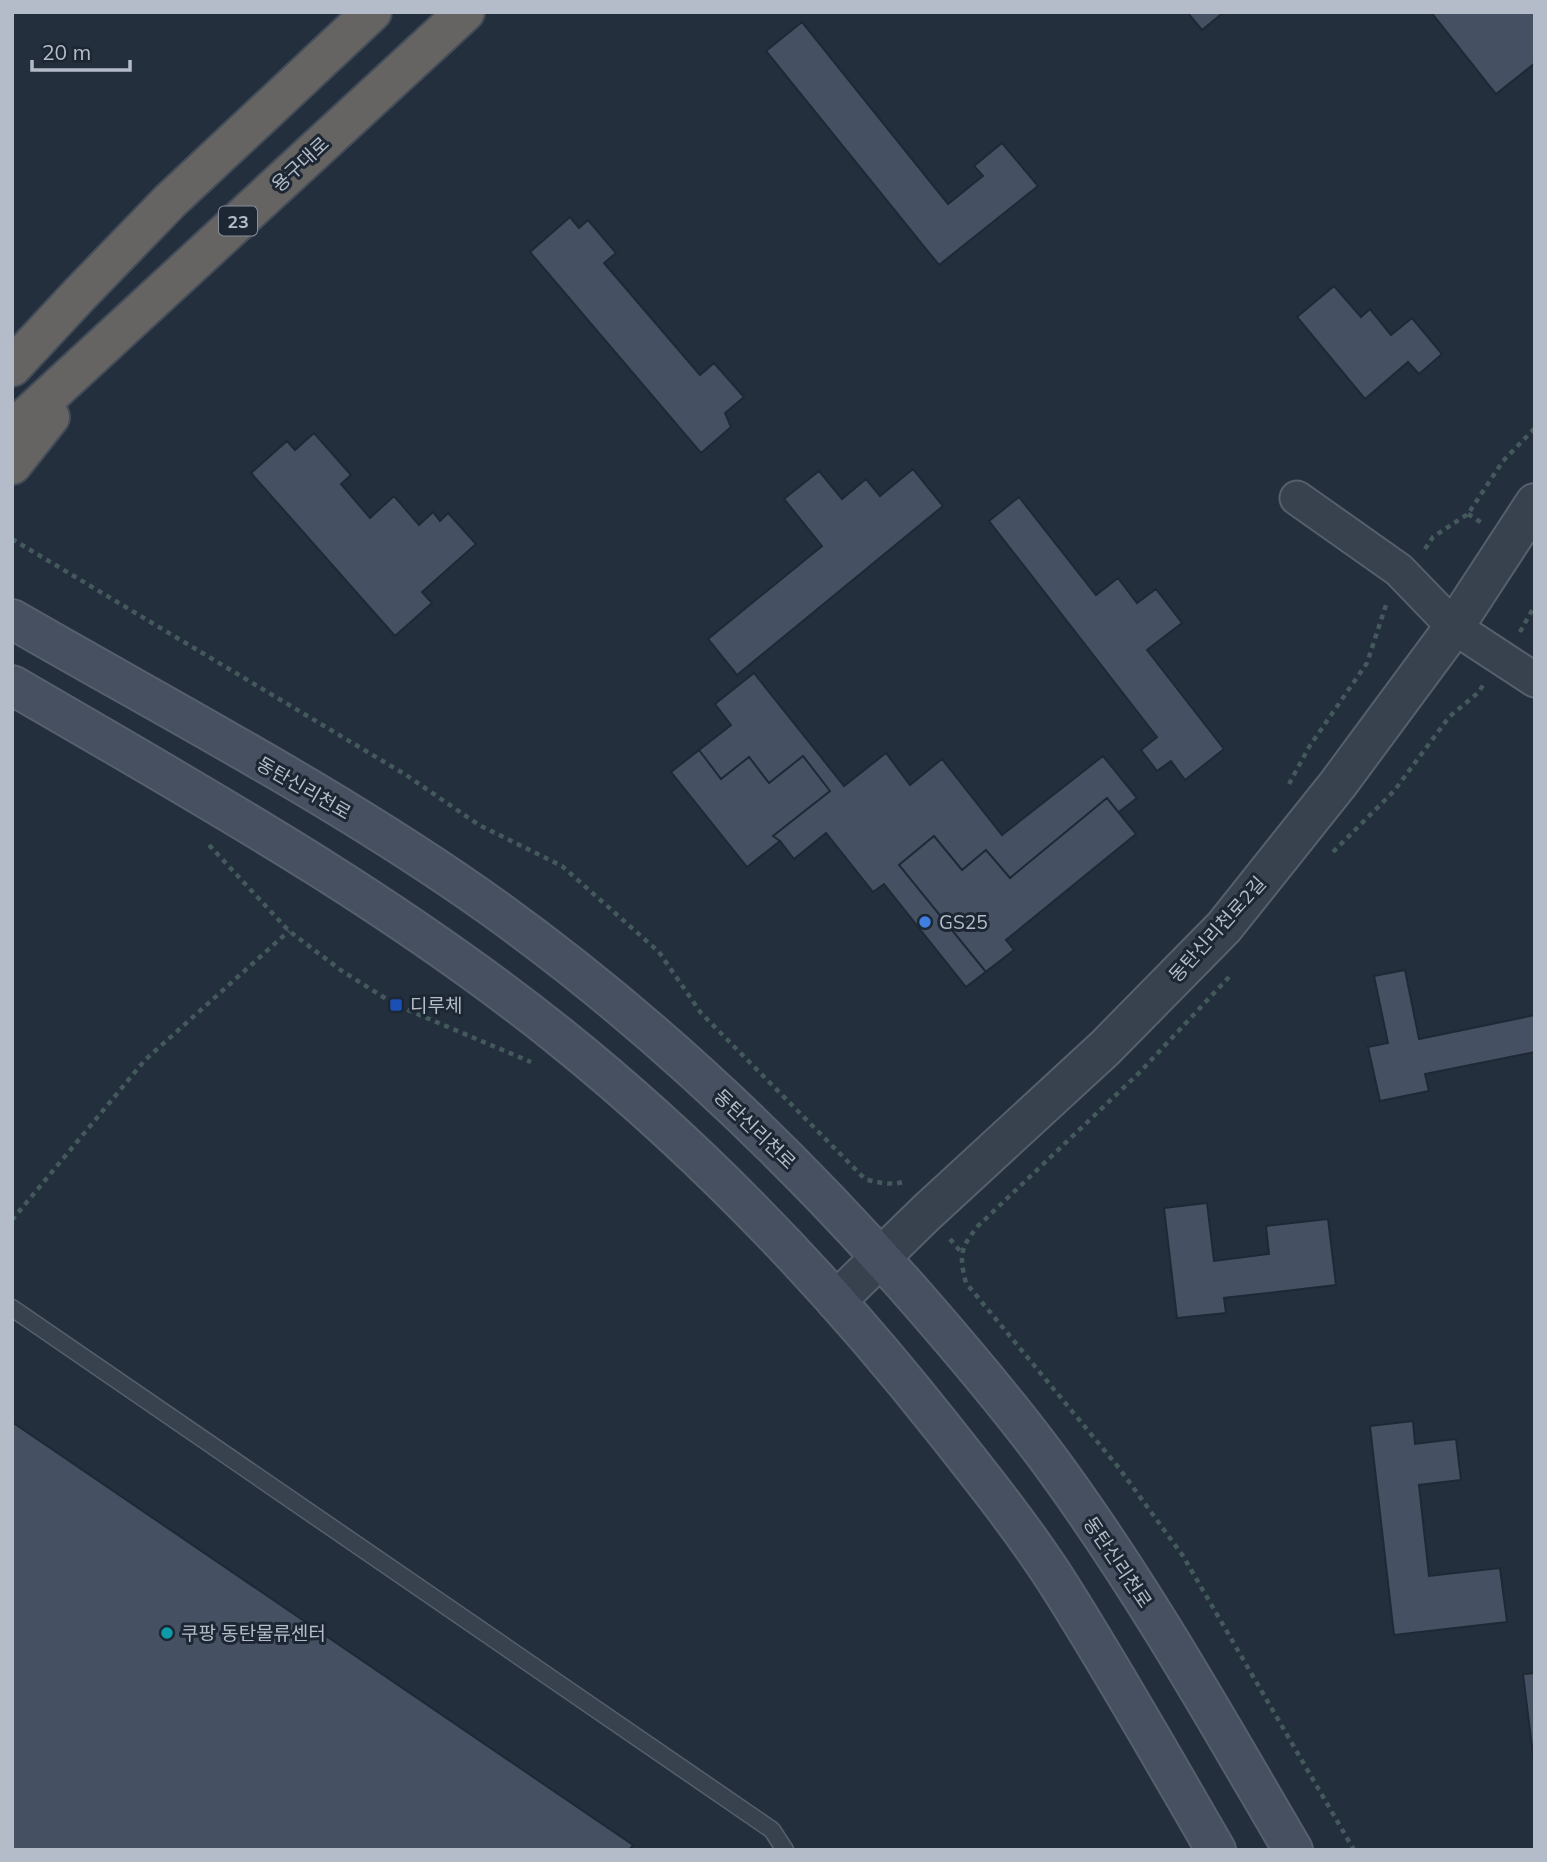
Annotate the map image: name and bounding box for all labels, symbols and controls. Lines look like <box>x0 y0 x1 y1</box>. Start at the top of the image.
scale bar <box>32 28 130 72</box>
text: 20 m <box>42 39 91 65</box>
street label: 용구대로 <box>266 131 334 197</box>
road number: 23 <box>219 206 257 236</box>
street label: 동탄신리천로 <box>253 751 355 825</box>
street label: 동탄신리천로2길 <box>1163 871 1271 987</box>
place label: GS25 <box>939 910 988 934</box>
marker: GS25 <box>917 914 933 930</box>
place label: 디루체 <box>410 993 462 1017</box>
marker: 디루체 <box>388 997 404 1013</box>
street label: 동탄신리천로 <box>709 1084 801 1174</box>
street label: 동탄신리천로 <box>1079 1512 1157 1612</box>
place label: 쿠팡 동탄물류센터 <box>181 1621 326 1645</box>
marker: 쿠팡 동탄물류센터 <box>159 1625 175 1641</box>

